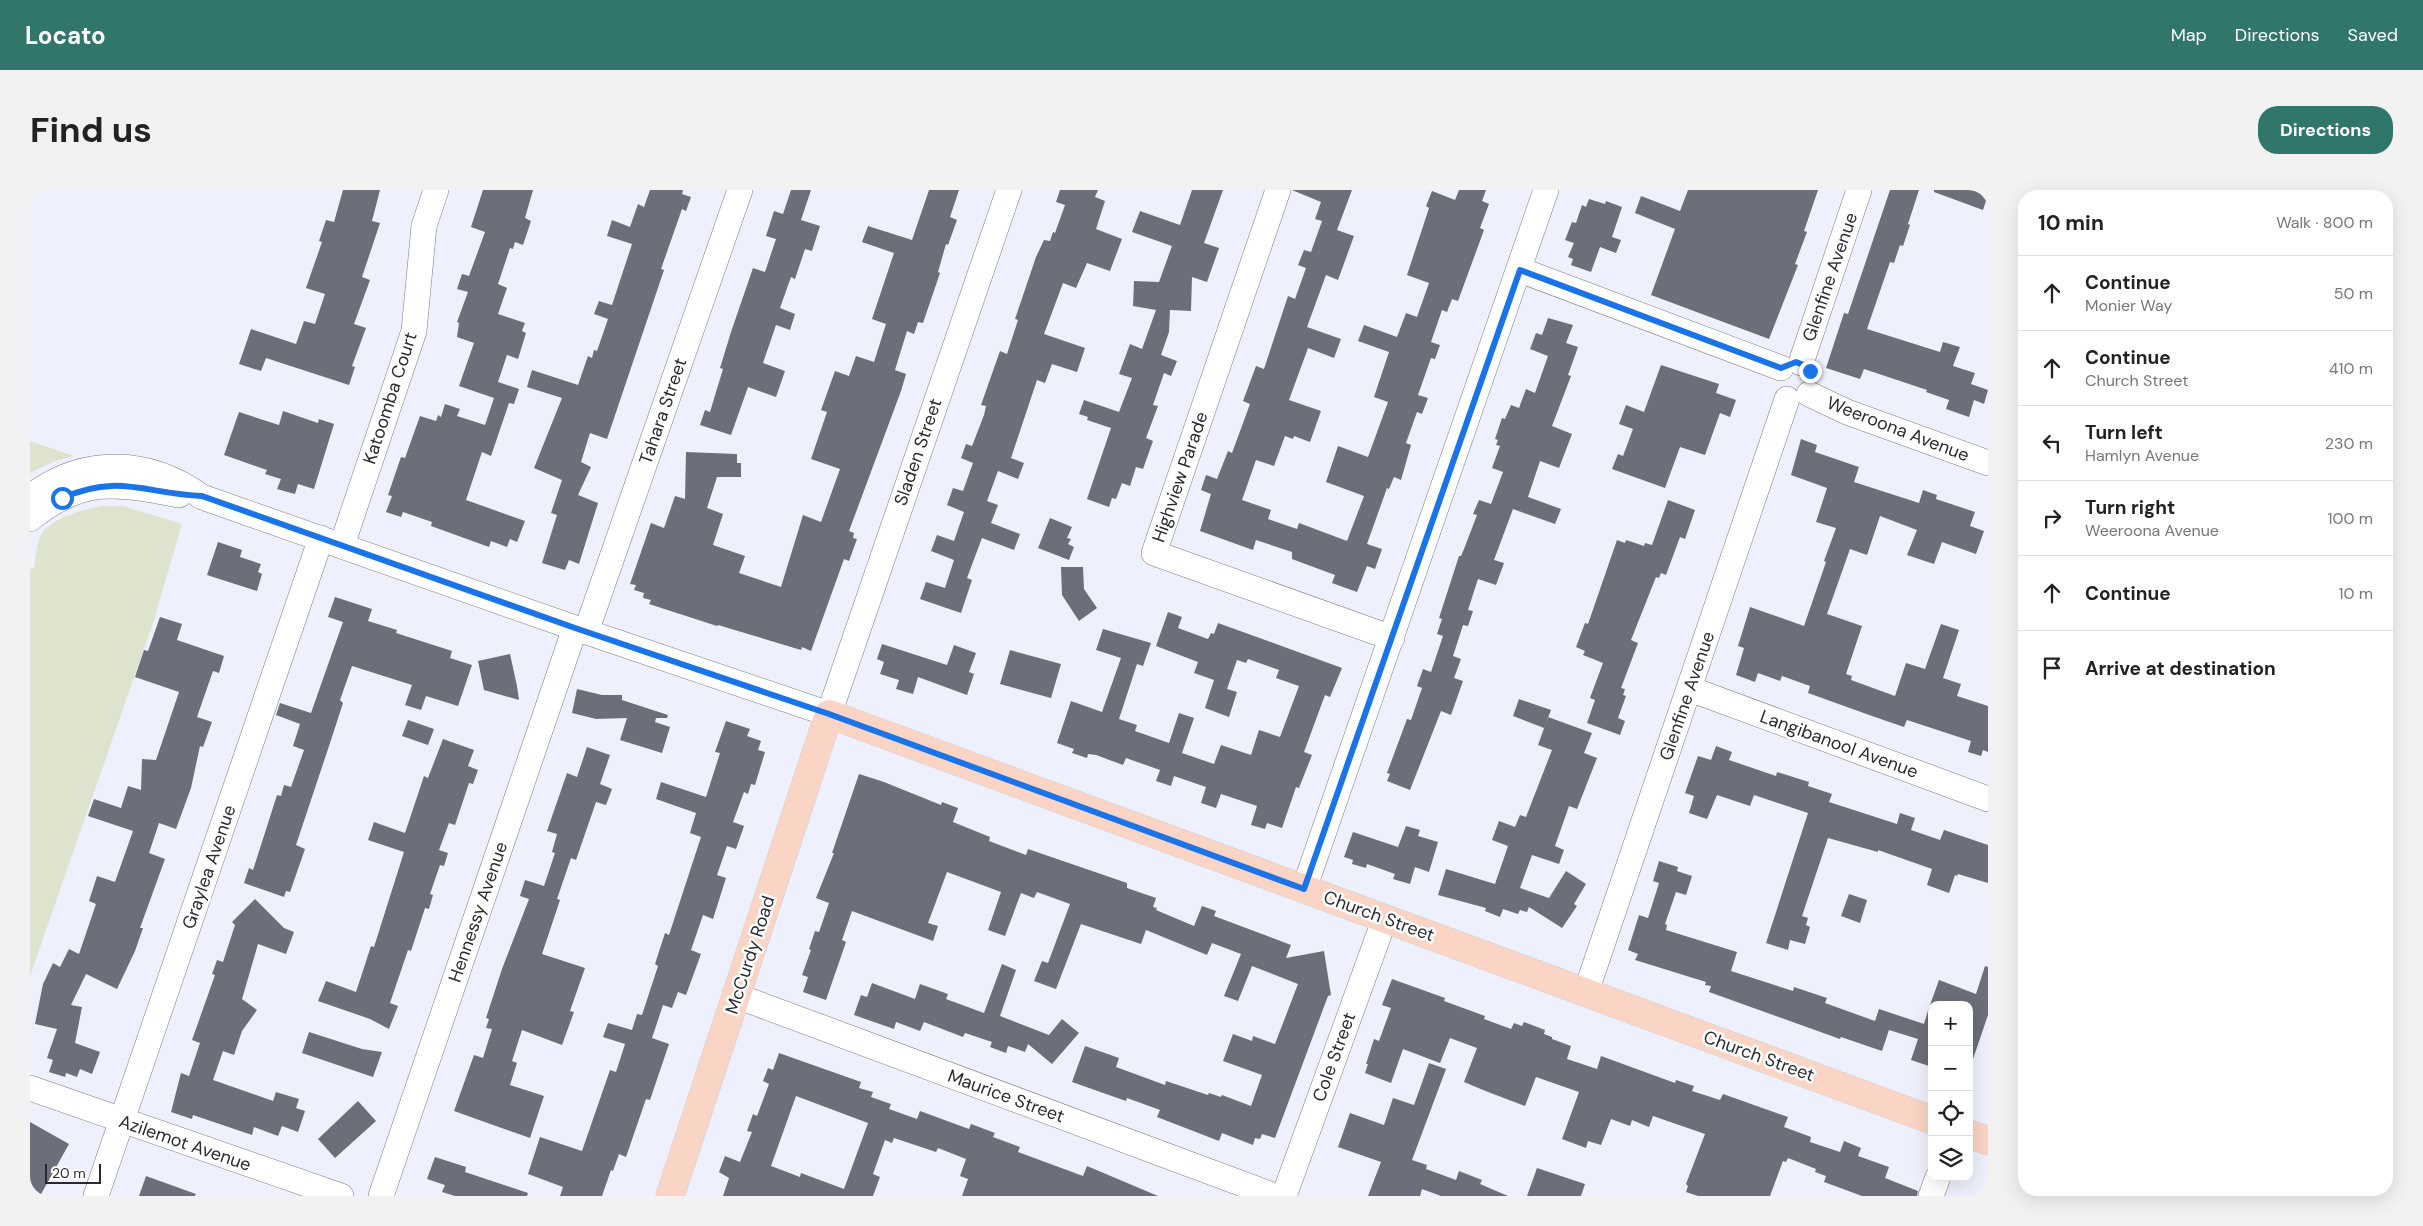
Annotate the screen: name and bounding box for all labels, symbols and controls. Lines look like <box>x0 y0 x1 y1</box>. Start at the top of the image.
text: Locato <box>25 20 106 51</box>
text: Map <box>2171 23 2207 47</box>
text: Directions <box>2235 23 2320 47</box>
text: Saved <box>2348 23 2398 47</box>
button: Directions <box>2258 106 2393 154</box>
text: Find us <box>30 107 152 153</box>
street label: Glenfine Avenue <box>1797 209 1863 345</box>
text: 10 min <box>2038 209 2104 237</box>
text: Walk · 800 m <box>2276 212 2373 233</box>
text: Continue <box>2085 270 2171 295</box>
icon: ahead <box>2038 279 2066 307</box>
text: 50 m <box>2334 283 2373 304</box>
text: Monier Way <box>2085 295 2172 316</box>
street label: Katoomba Court <box>357 329 423 467</box>
text: Continue <box>2085 345 2171 370</box>
icon: ahead <box>2038 354 2066 382</box>
street label: Tahara Street <box>634 355 692 467</box>
text: 410 m <box>2329 358 2373 379</box>
route end <box>1799 360 1822 383</box>
text: Church Street <box>2085 370 2188 391</box>
street label: Weeroona Avenue <box>1823 391 1973 467</box>
street label: Sladen Street <box>888 395 948 509</box>
street label: Highview Parade <box>1146 408 1214 546</box>
text: Turn left <box>2085 420 2163 445</box>
icon: left <box>2038 429 2066 457</box>
text: 230 m <box>2325 433 2373 454</box>
text: Hamlyn Avenue <box>2085 445 2199 466</box>
route start <box>51 487 74 510</box>
text: Turn right <box>2085 495 2175 520</box>
icon: right <box>2038 504 2066 532</box>
text: 100 m <box>2328 508 2373 529</box>
text: Weeroona Avenue <box>2085 520 2219 541</box>
icon: ahead <box>2038 579 2066 607</box>
text: Continue <box>2085 581 2171 606</box>
text: 10 m <box>2339 583 2373 604</box>
street label: Glenfine Avenue <box>1654 628 1720 764</box>
icon: arrive <box>2038 654 2066 682</box>
text: Arrive at destination <box>2085 656 2276 681</box>
street label: Langibanool Avenue <box>1757 704 1921 784</box>
street label: Graylea Avenue <box>177 802 241 932</box>
street label: Hennessy Avenue <box>443 839 513 985</box>
street label: Church Street <box>1320 885 1438 947</box>
street label: McCurdy Road <box>720 893 780 1017</box>
map controls <box>1928 1001 1973 1181</box>
button: + <box>1928 1001 1973 1046</box>
street label: Cole Street <box>1307 1009 1361 1105</box>
street label: Church Street <box>1700 1025 1818 1087</box>
button: − <box>1928 1046 1973 1091</box>
street label: Maurice Street <box>944 1064 1068 1128</box>
button: locate <box>1928 1091 1973 1136</box>
street label: Azilemot Avenue <box>116 1109 254 1177</box>
button: layers <box>1928 1136 1973 1181</box>
scale bar <box>45 1161 101 1184</box>
text: 20 m <box>52 1164 86 1182</box>

